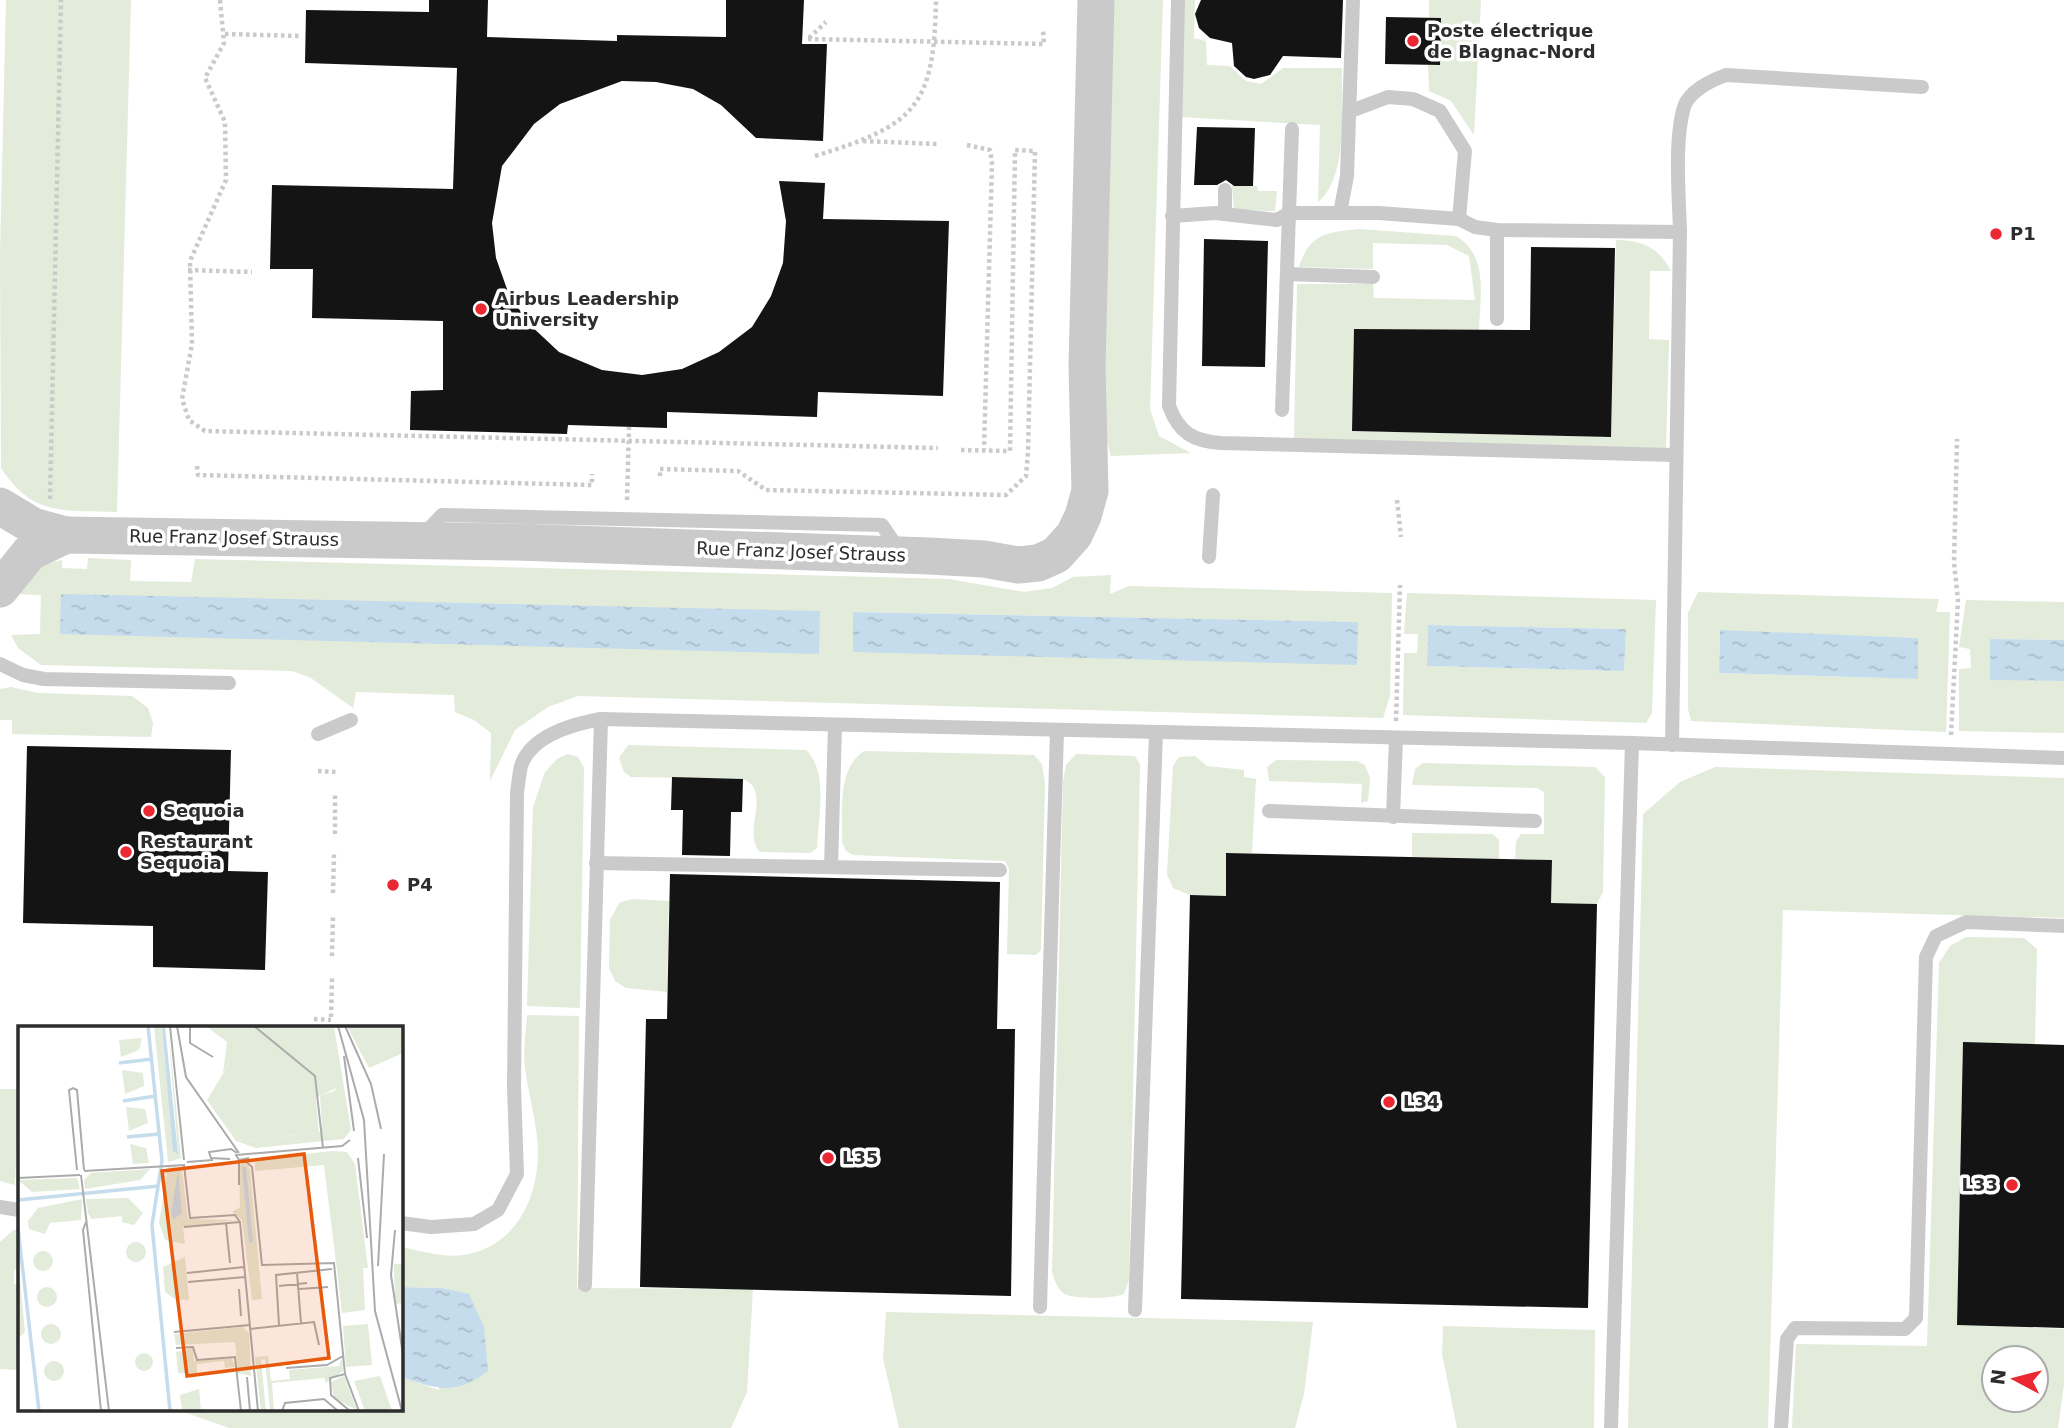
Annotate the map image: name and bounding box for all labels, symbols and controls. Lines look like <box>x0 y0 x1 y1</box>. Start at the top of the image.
place label: Poste électrique de Blagnac-Nord <box>1427 20 1596 62</box>
marker: Poste électrique de Blagnac-Nord <box>1405 33 1421 49</box>
place label: P1 <box>2010 223 2036 244</box>
marker: P1 <box>1988 226 2004 242</box>
place label: Airbus Leadership University <box>495 288 679 330</box>
marker: Airbus Leadership University <box>473 301 489 317</box>
street label: Rue Franz Josef Strauss <box>129 525 339 550</box>
street label: Rue Franz Josef Strauss <box>696 537 906 566</box>
place label: Sequoia <box>163 800 245 821</box>
marker: Sequoia <box>141 803 157 819</box>
place label: Restaurant Sequoia <box>140 831 253 873</box>
marker: Restaurant Sequoia <box>118 844 134 860</box>
place label: P4 <box>407 874 433 895</box>
marker: P4 <box>385 877 401 893</box>
inset map <box>18 1026 402 1410</box>
place label: L34 <box>1403 1091 1440 1112</box>
marker: L34 <box>1381 1094 1397 1110</box>
place label: L35 <box>842 1147 879 1168</box>
marker: L35 <box>820 1150 836 1166</box>
place label: L33 <box>1961 1174 1998 1195</box>
marker: L33 <box>2004 1177 2020 1193</box>
north arrow <box>1980 1344 2050 1414</box>
text: N <box>1986 1368 2010 1386</box>

